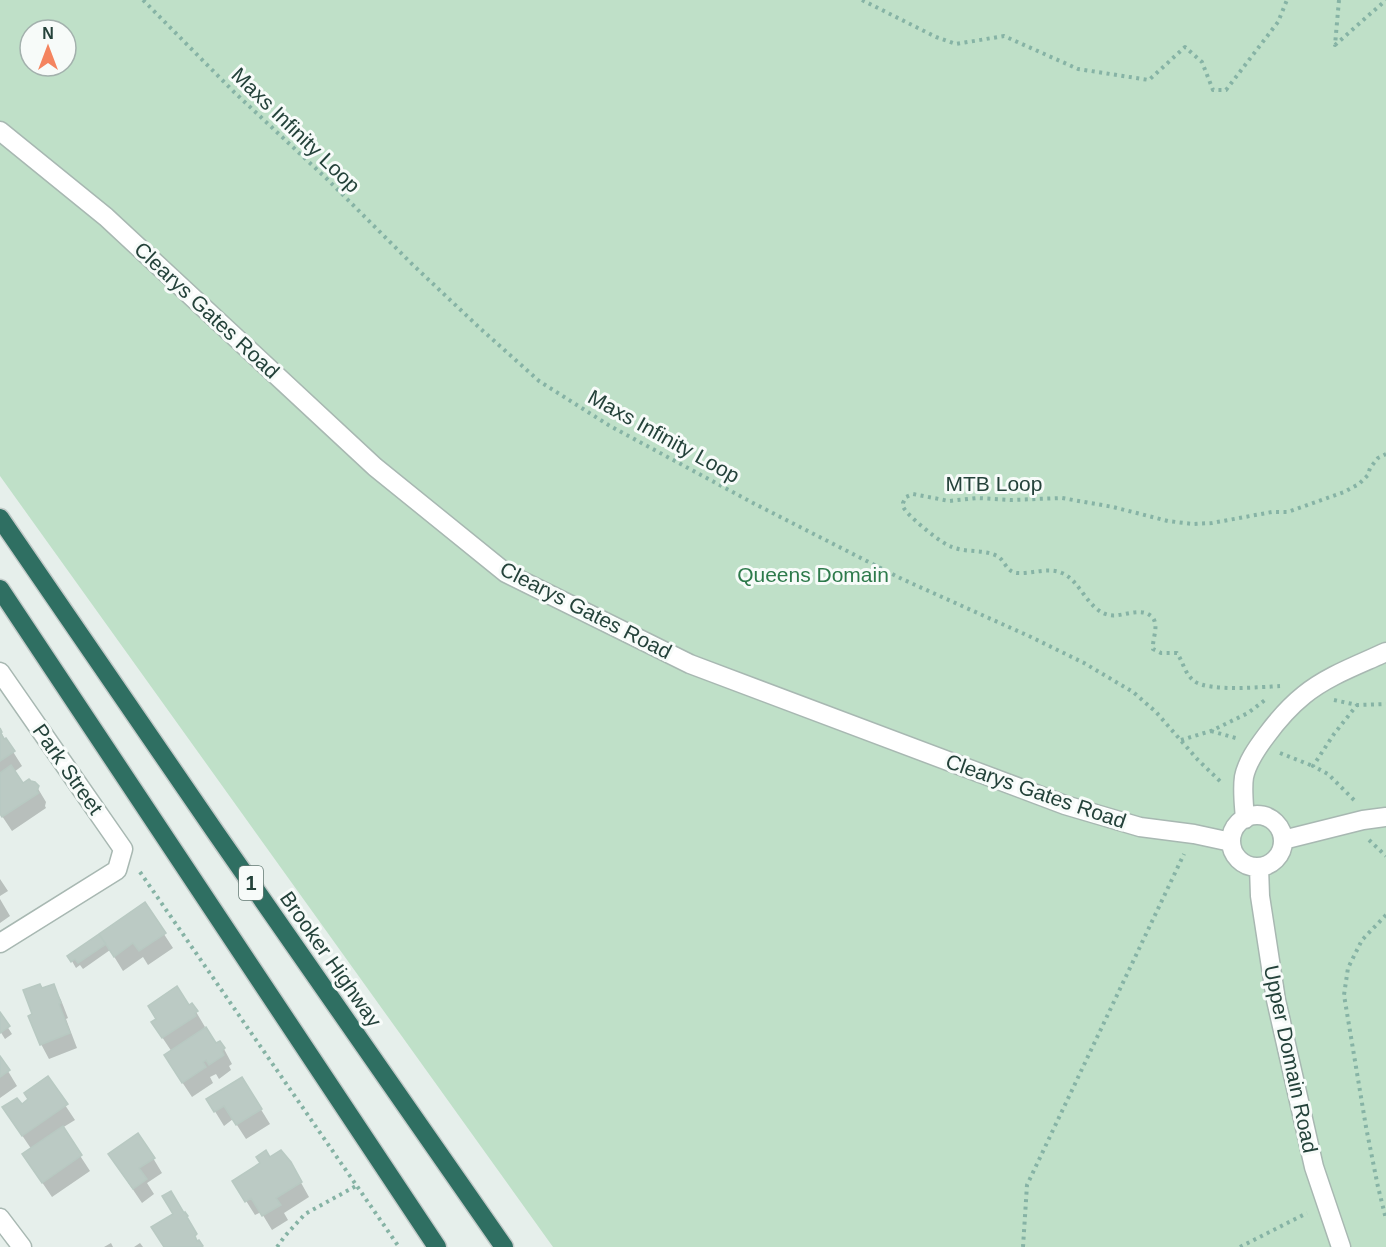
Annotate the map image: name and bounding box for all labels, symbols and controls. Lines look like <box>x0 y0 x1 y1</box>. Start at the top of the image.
north arrow <box>18 18 78 78</box>
text: N <box>42 25 54 42</box>
street label: Maxs Infinity Loop <box>227 63 365 197</box>
street label: Clearys Gates Road <box>130 237 284 383</box>
street label: Maxs Infinity Loop <box>584 385 744 487</box>
street label: MTB Loop <box>946 472 1042 495</box>
street label: Clearys Gates Road <box>497 557 675 663</box>
park label: Queens Domain <box>737 563 889 586</box>
street label: Park Street <box>28 719 108 819</box>
street label: Clearys Gates Road <box>943 749 1129 833</box>
road number: 1 <box>239 866 263 900</box>
street label: Brooker Highway <box>276 887 387 1031</box>
street label: Upper Domain Road <box>1260 963 1322 1155</box>

